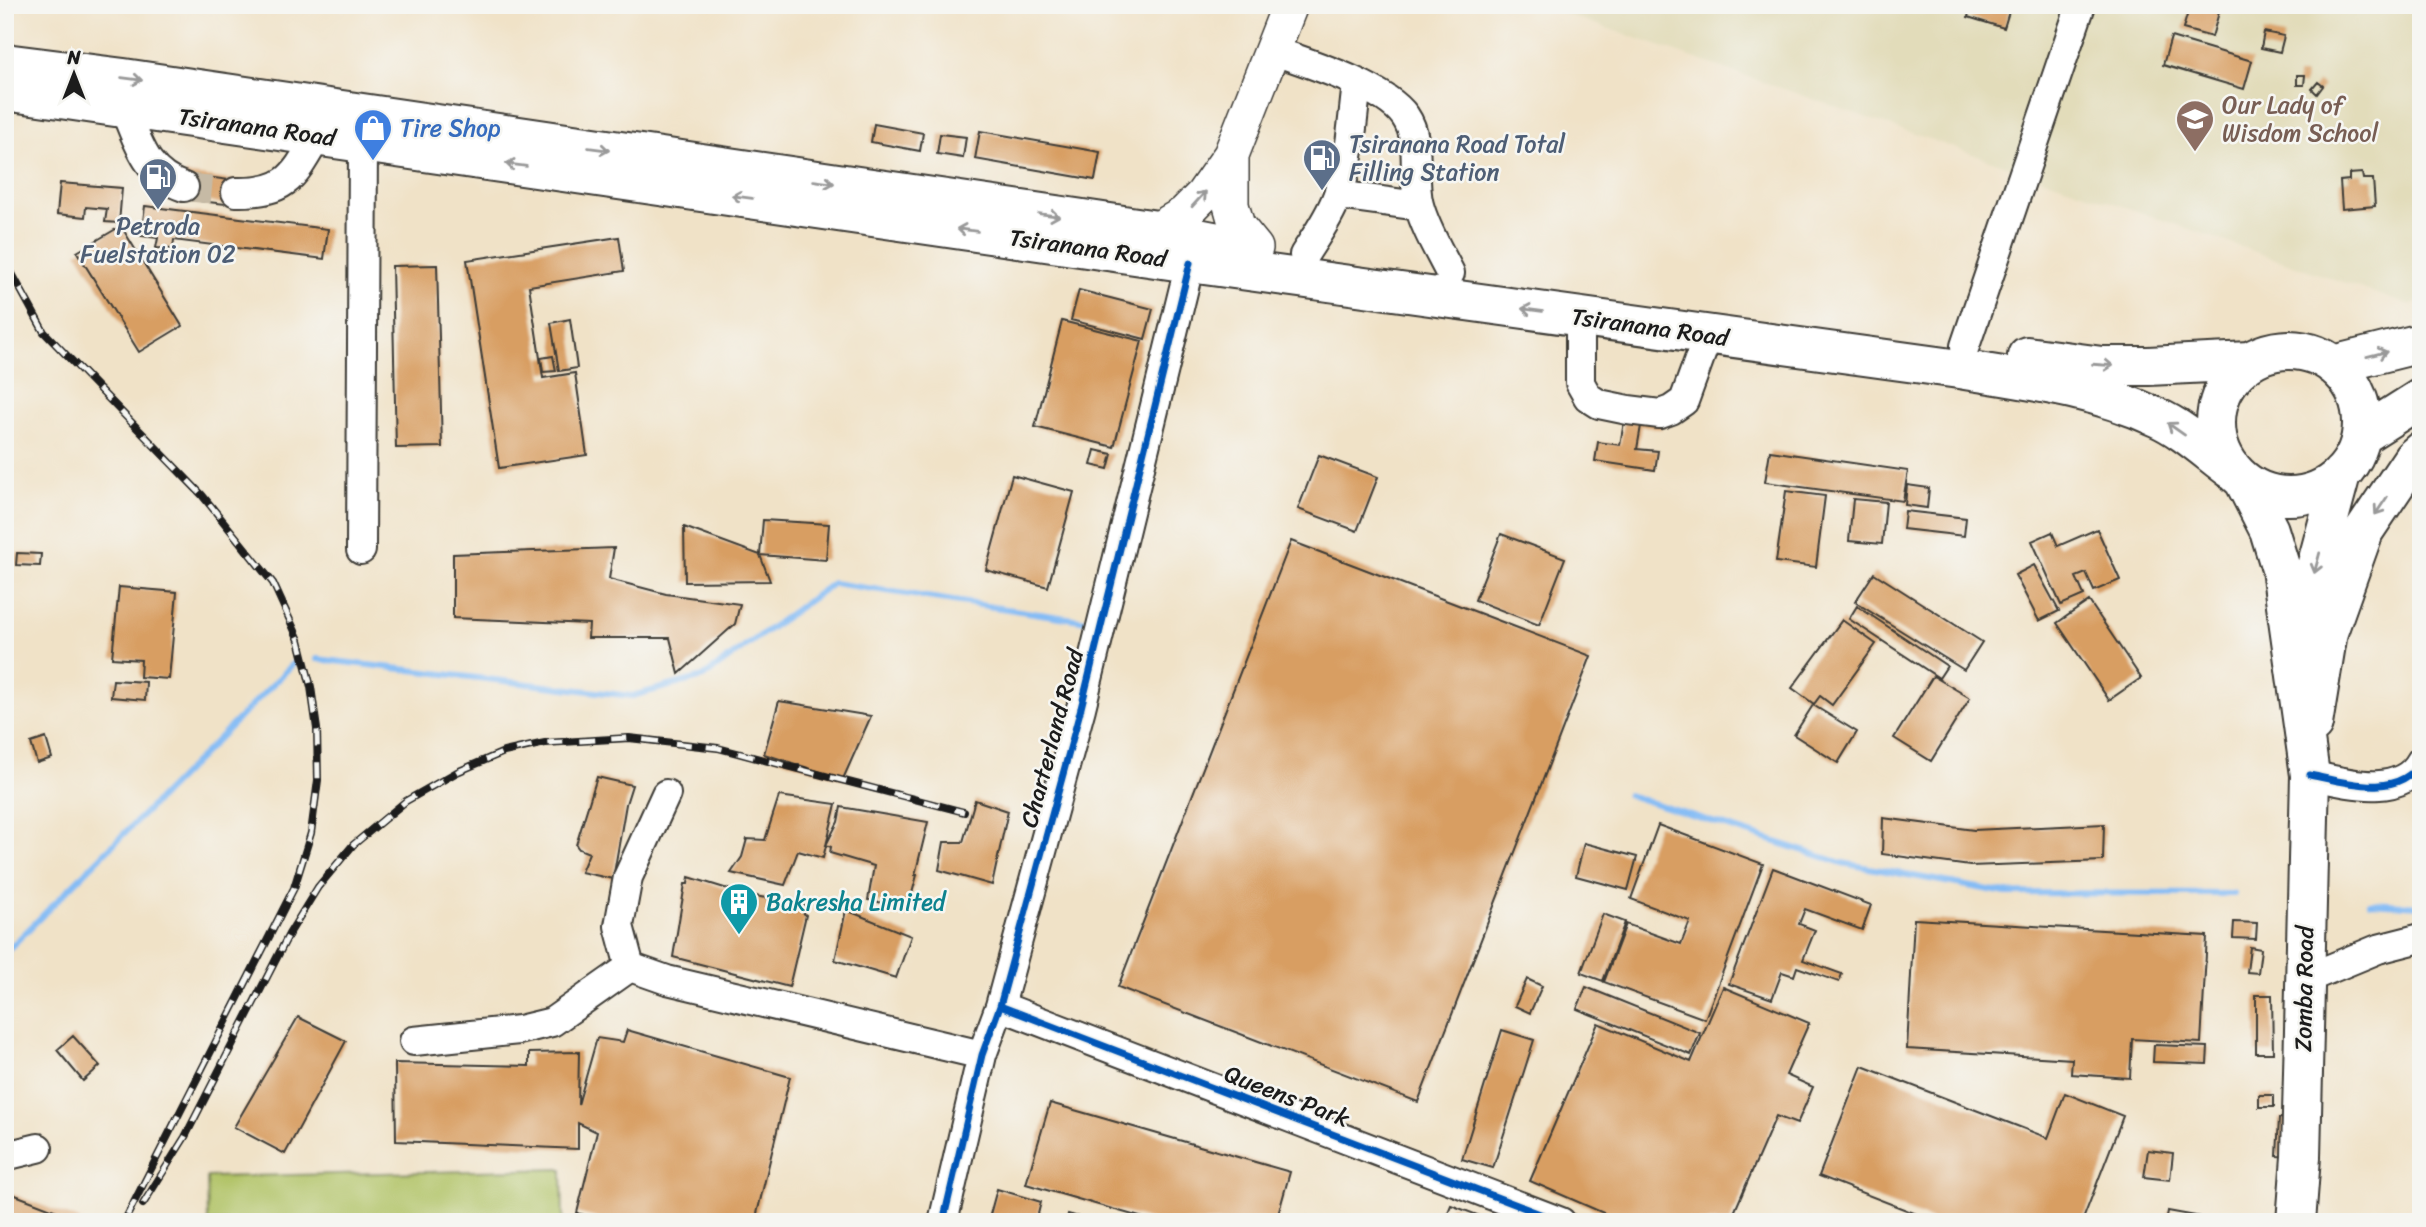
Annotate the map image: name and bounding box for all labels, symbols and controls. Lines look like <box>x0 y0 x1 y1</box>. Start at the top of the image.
north arrow <box>38 38 108 108</box>
text: N <box>66 41 81 74</box>
one-way arrow <box>120 73 143 86</box>
place label: Our Lady of Wisdom School <box>2222 84 2379 154</box>
street label: Tsiranana Road <box>176 95 340 159</box>
school or university icon: Our Lady of Wisdom School <box>2174 98 2216 153</box>
shop icon: Tire Shop <box>352 107 394 162</box>
place label: Tire Shop <box>400 107 501 149</box>
place label: Tsiranana Road Total Filling Station <box>1349 123 1566 193</box>
fuel station icon: Tsiranana Road Total Filling Station <box>1301 137 1343 192</box>
one-way arrow <box>587 142 610 155</box>
fuel station icon: Petroda Fuelstation 02 <box>137 156 179 211</box>
one-way arrow <box>506 158 528 171</box>
one-way arrow <box>812 175 835 188</box>
one-way arrow <box>1191 190 1207 208</box>
one-way arrow <box>731 191 753 204</box>
place label: Petroda Fuelstation 02 <box>80 205 236 275</box>
one-way arrow <box>1037 208 1060 221</box>
street label: Tsiranana Road <box>1007 216 1171 280</box>
one-way arrow <box>956 224 979 237</box>
street label: Tsiranana Road <box>1569 295 1733 359</box>
one-way arrow <box>1521 303 1543 316</box>
one-way arrow <box>2365 347 2388 360</box>
one-way arrow <box>2091 359 2114 372</box>
one-way arrow <box>2167 422 2186 436</box>
one-way arrow <box>2374 496 2388 515</box>
one-way arrow <box>2310 552 2323 574</box>
street label: Charterland Road <box>1008 643 1096 832</box>
building icon: Bakresha Limited <box>718 881 760 936</box>
place label: Bakresha Limited <box>766 881 948 923</box>
street label: Zomba Road <box>2282 924 2326 1052</box>
street label: Queens Park <box>1218 1053 1356 1139</box>

